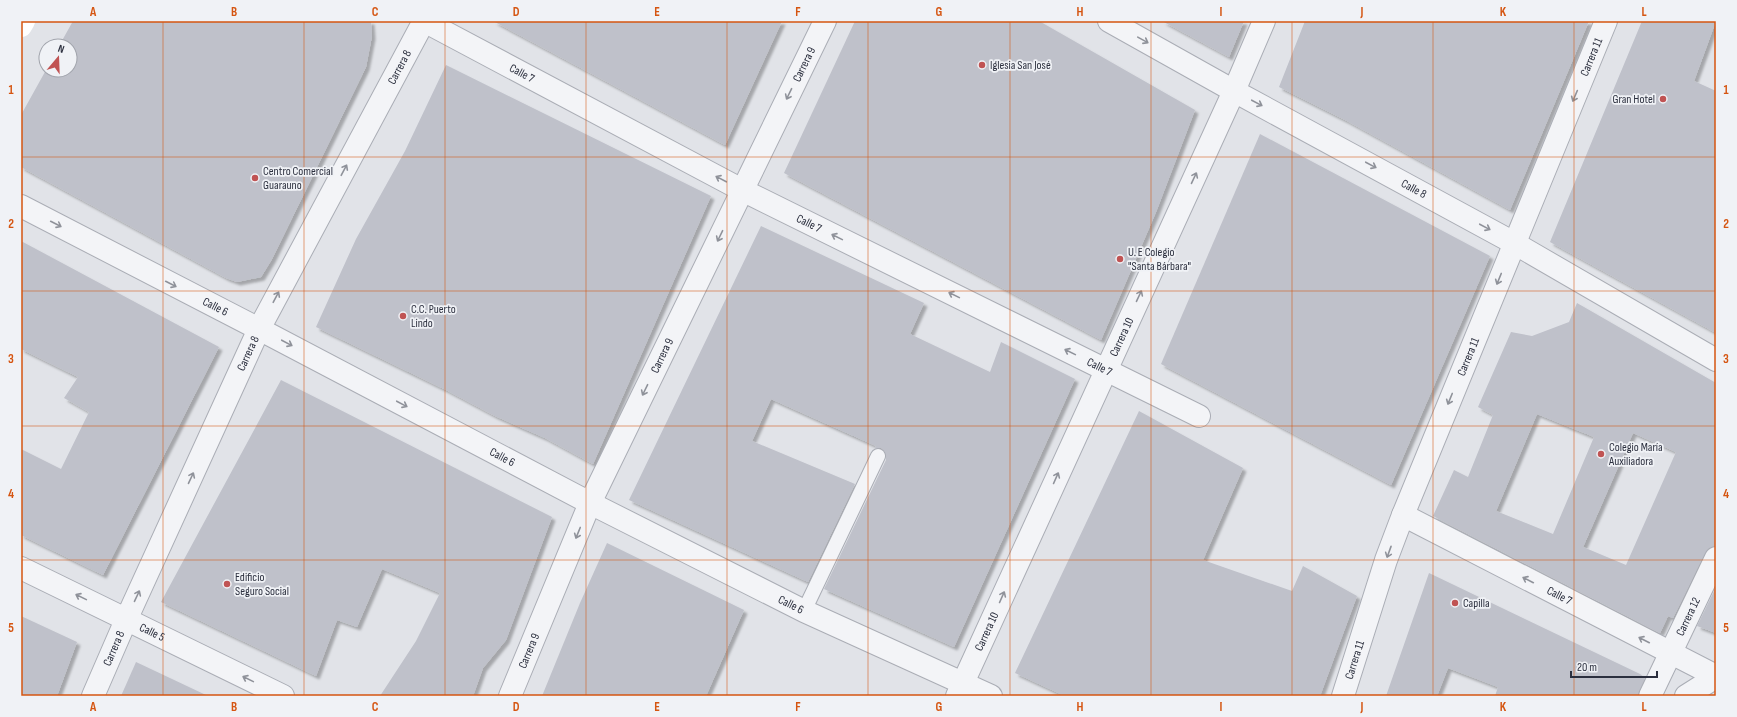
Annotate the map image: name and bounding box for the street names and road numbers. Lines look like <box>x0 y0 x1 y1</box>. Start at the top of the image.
street label: Carrera 11 <box>1577 35 1606 78</box>
street label: Carrera 9 <box>789 44 819 84</box>
street label: Carrera 8 <box>384 47 415 87</box>
street label: Calle 7 <box>507 60 537 86</box>
street label: Calle 8 <box>1399 176 1429 202</box>
street label: Calle 7 <box>794 211 824 236</box>
street label: Calle 6 <box>200 294 231 319</box>
street label: Carrera 10 <box>1106 315 1137 359</box>
street label: Carrera 8 <box>233 333 262 373</box>
street label: Carrera 11 <box>1454 334 1483 378</box>
street label: Carrera 9 <box>647 336 677 375</box>
street label: Calle 7 <box>1084 354 1115 379</box>
street label: Calle 6 <box>487 444 518 470</box>
street label: Calle 7 <box>1544 583 1575 608</box>
street label: Calle 6 <box>776 592 806 617</box>
street label: Carrera 12 <box>1672 595 1704 638</box>
street label: Carrera 10 <box>971 610 1002 653</box>
street label: Calle 5 <box>137 620 167 645</box>
street label: Carrera 8 <box>99 628 128 668</box>
street label: Carrera 9 <box>515 631 543 671</box>
street label: Carrera 11 <box>1341 638 1368 681</box>

